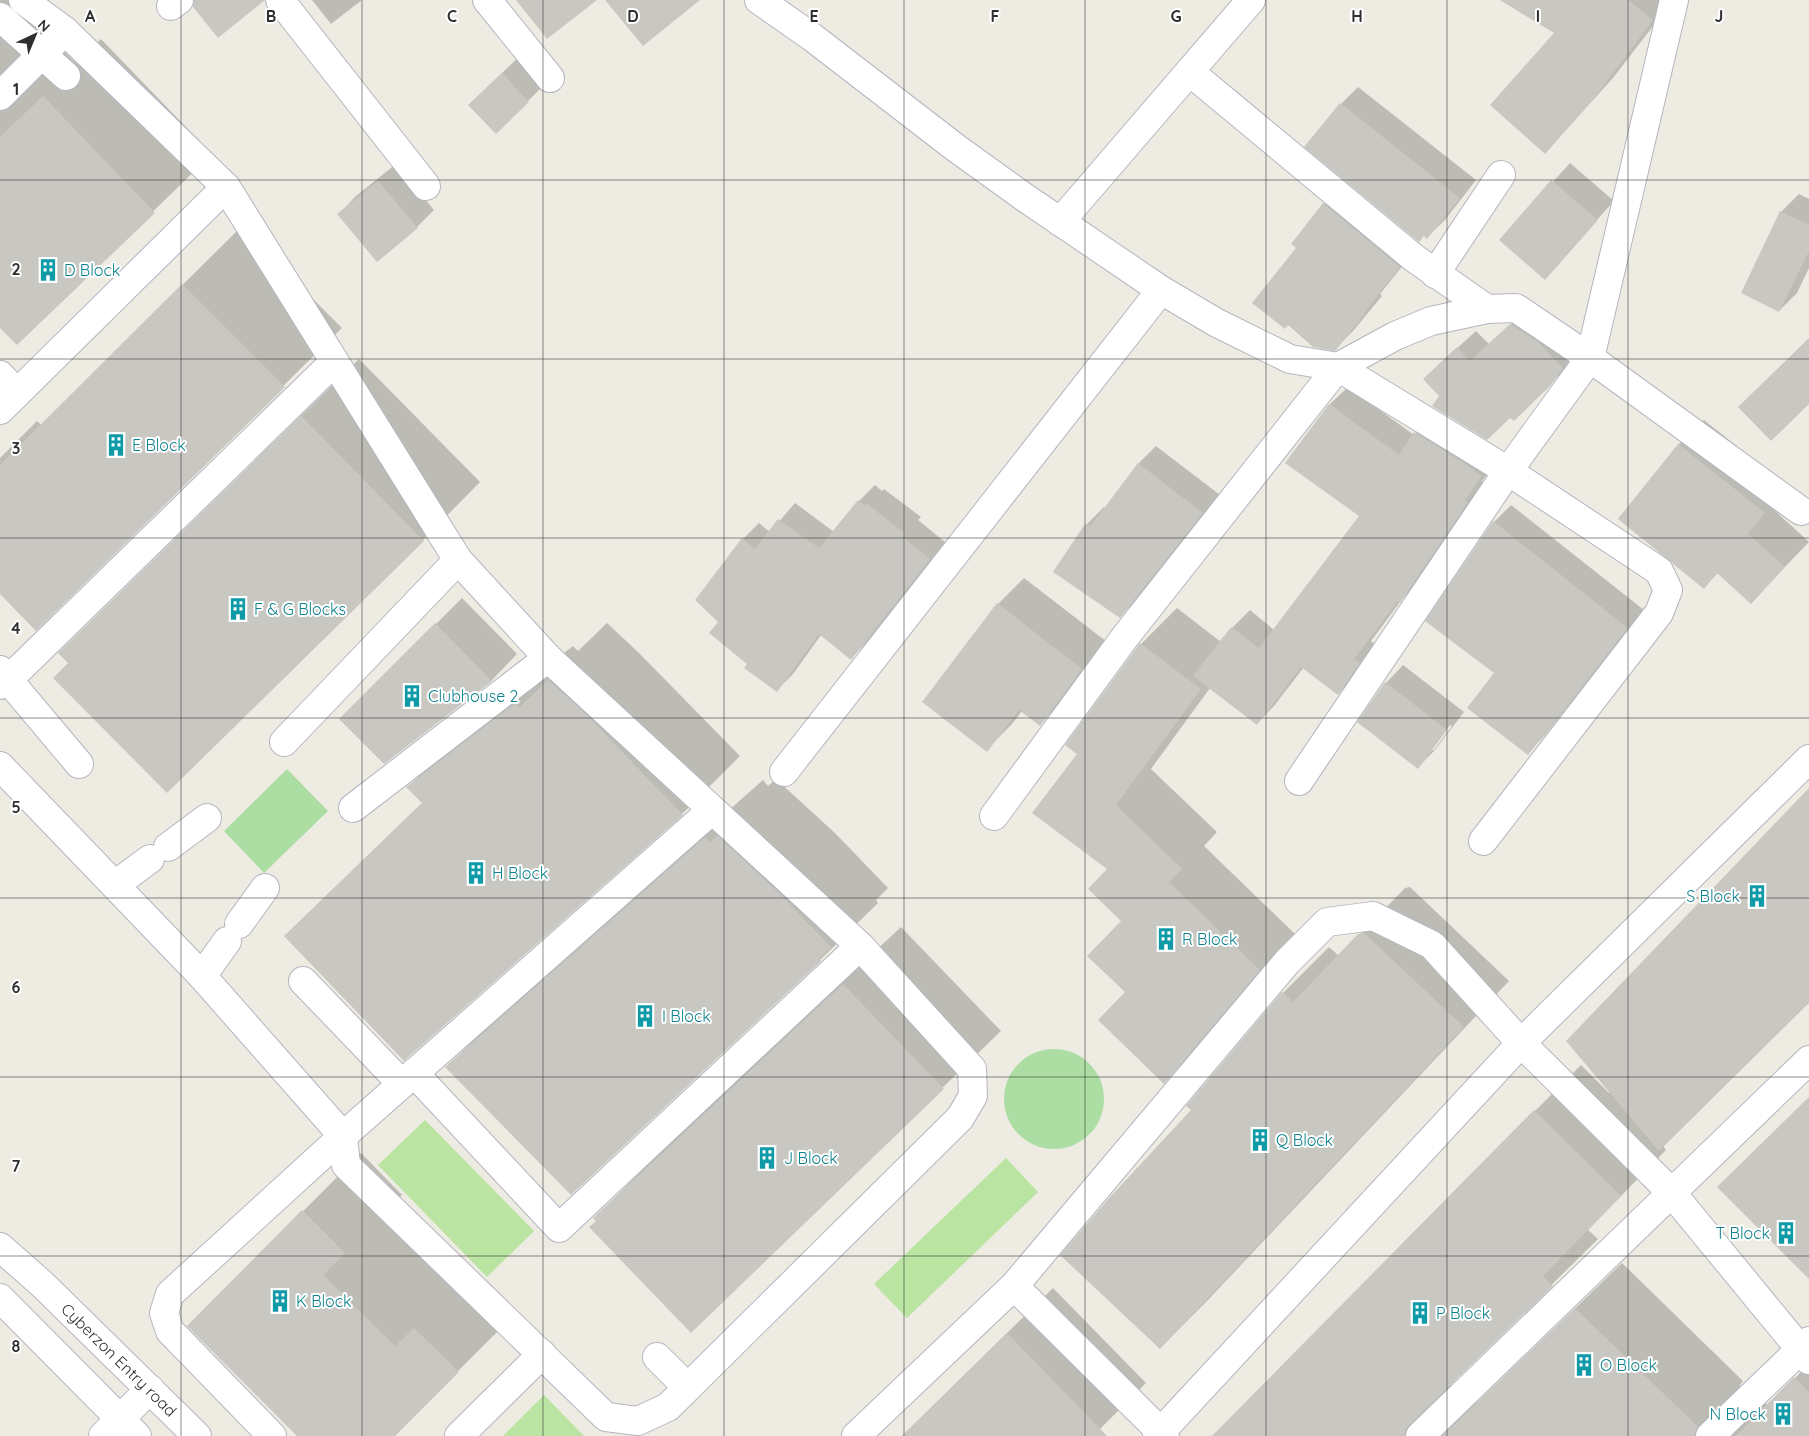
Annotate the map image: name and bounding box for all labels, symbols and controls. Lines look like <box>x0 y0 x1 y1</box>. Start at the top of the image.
text: A <box>85 6 96 26</box>
text: B <box>266 6 276 26</box>
text: C <box>447 6 457 26</box>
text: D <box>627 6 639 26</box>
text: E <box>809 6 819 26</box>
text: F <box>991 6 1000 26</box>
text: G <box>1170 6 1182 26</box>
text: H <box>1351 6 1363 26</box>
text: I <box>1536 6 1540 26</box>
text: J <box>1715 6 1723 26</box>
north arrow <box>10 10 60 60</box>
text: N <box>34 16 54 36</box>
text: 1 <box>13 79 19 99</box>
building icon: D Block <box>35 257 61 283</box>
text: 2 <box>11 259 21 279</box>
place label: D Block <box>64 260 120 280</box>
building icon: E Block <box>103 432 129 458</box>
place label: E Block <box>132 435 186 455</box>
text: 3 <box>12 438 20 458</box>
building icon: F & G Blocks <box>225 596 251 622</box>
place label: F & G Blocks <box>254 599 346 619</box>
text: 4 <box>11 618 21 638</box>
building icon: Clubhouse 2 <box>399 683 425 709</box>
place label: Clubhouse 2 <box>428 686 519 706</box>
text: 5 <box>11 797 21 817</box>
building icon: H Block <box>463 860 489 886</box>
place label: H Block <box>492 863 548 883</box>
building icon: S Block <box>1744 883 1770 909</box>
place label: S Block <box>1686 886 1740 906</box>
building icon: R Block <box>1153 926 1179 952</box>
place label: R Block <box>1182 929 1238 949</box>
text: 6 <box>12 977 21 997</box>
building icon: I Block <box>632 1003 658 1029</box>
place label: I Block <box>662 1006 711 1026</box>
building icon: Q Block <box>1247 1127 1273 1153</box>
place label: Q Block <box>1276 1130 1333 1150</box>
building icon: J Block <box>754 1145 780 1171</box>
place label: J Block <box>784 1148 838 1168</box>
text: 7 <box>12 1156 21 1176</box>
building icon: T Block <box>1773 1220 1799 1246</box>
place label: T Block <box>1716 1223 1770 1243</box>
building icon: K Block <box>267 1288 293 1314</box>
place label: K Block <box>296 1291 352 1311</box>
street label: Cyberzon Entry road <box>57 1299 181 1421</box>
building icon: P Block <box>1407 1300 1433 1326</box>
place label: P Block <box>1436 1303 1490 1323</box>
text: 8 <box>12 1336 21 1356</box>
building icon: O Block <box>1571 1352 1597 1378</box>
place label: O Block <box>1600 1355 1657 1375</box>
building icon: N Block <box>1770 1401 1796 1427</box>
place label: N Block <box>1710 1404 1766 1424</box>

